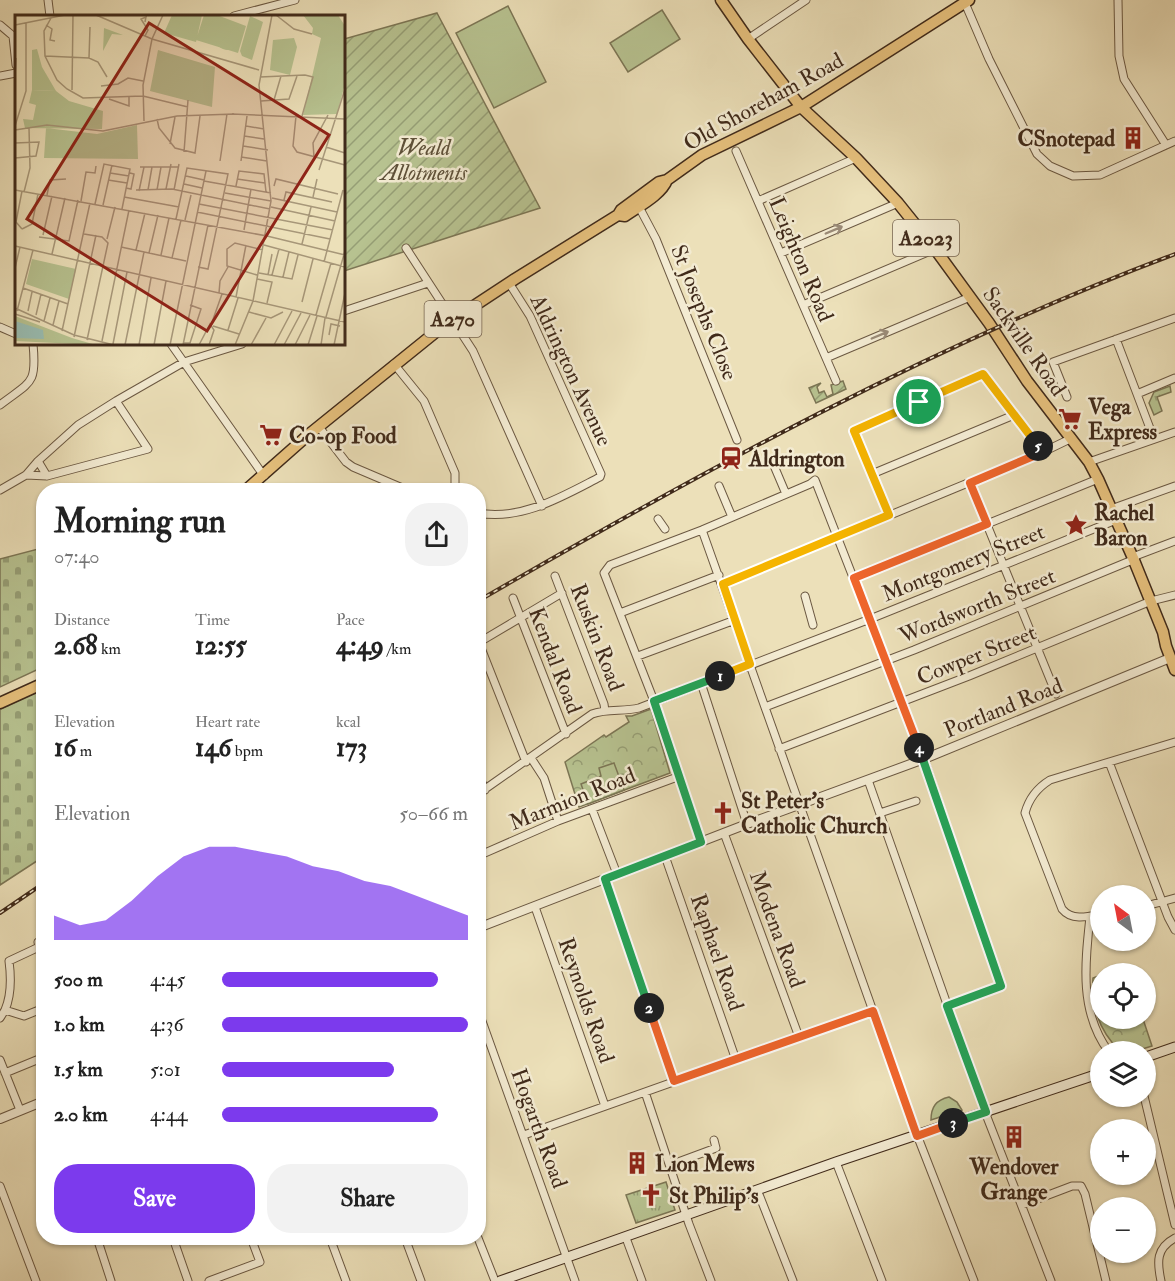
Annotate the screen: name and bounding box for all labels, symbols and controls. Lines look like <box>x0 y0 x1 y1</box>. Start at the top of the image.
inset map <box>15 15 345 345</box>
street label: Old Shoreham Road <box>679 46 849 157</box>
place label: CSnotepad <box>1017 125 1115 154</box>
building icon: CSnotepad <box>1120 125 1146 151</box>
park label: Weald Allotments <box>379 134 468 187</box>
street label: Leighton Road <box>762 193 840 326</box>
road number: A2023 <box>893 220 959 256</box>
one-way arrow <box>825 224 843 235</box>
street label: St Josephs Close <box>663 241 744 385</box>
street label: Sackville Road <box>976 282 1072 402</box>
street label: Aldrington Avenue <box>523 289 618 451</box>
road number: A270 <box>424 301 482 337</box>
one-way arrow <box>870 329 888 340</box>
pin <box>893 376 944 427</box>
icon: arrive <box>902 385 935 418</box>
place label: Vega Express <box>1087 393 1158 447</box>
supermarket icon: Vega Express <box>1057 406 1083 432</box>
supermarket icon: Co-op Food <box>258 422 284 448</box>
place label: Co-op Food <box>289 422 397 451</box>
pin: 5 <box>1023 431 1053 461</box>
text: 5 <box>1034 436 1042 456</box>
station icon: Aldrington <box>718 445 744 471</box>
place label: Aldrington <box>748 445 845 474</box>
place label: Rachel Baron <box>1094 499 1154 552</box>
text: Morning run <box>54 501 226 542</box>
button: share <box>405 503 468 566</box>
place icon: Rachel Baron <box>1063 512 1089 538</box>
street label: Montgomery Street <box>878 518 1049 608</box>
text: 07:40 <box>54 544 99 569</box>
street label: Wordsworth Street <box>894 562 1060 650</box>
street label: Ruskin Road <box>564 580 630 695</box>
street label: Kendal Road <box>522 603 588 718</box>
text: Distance <box>54 610 110 630</box>
text: Time <box>195 610 230 630</box>
text: Pace <box>336 610 365 630</box>
street label: Cowper Street <box>913 618 1041 692</box>
text: 2.68 <box>54 630 98 662</box>
text: 12:55 <box>195 630 247 662</box>
text: 4:49 <box>336 630 384 662</box>
text: km <box>98 639 121 659</box>
text: /km <box>384 639 411 659</box>
pin: 1 <box>705 661 735 691</box>
text: 1 <box>717 666 723 686</box>
street label: Portland Road <box>940 671 1067 744</box>
text: Elevation <box>54 712 115 732</box>
text: Heart rate <box>195 712 260 732</box>
text: kcal <box>336 712 361 732</box>
text: 16 <box>54 732 76 764</box>
text: 146 <box>195 732 231 764</box>
text: 173 <box>336 732 367 764</box>
pin: 4 <box>904 733 934 763</box>
text: 4 <box>915 738 923 758</box>
text: m <box>76 741 92 761</box>
text: bpm <box>231 741 263 761</box>
street label: Marmion Road <box>505 761 640 837</box>
place label: St Peter's Catholic Church <box>741 787 888 840</box>
church icon: St Peter's Catholic Church <box>710 800 736 826</box>
text: Elevation <box>54 801 130 826</box>
text: 50–66 m <box>399 801 468 826</box>
street label: Modena Road <box>743 867 811 992</box>
north arrow <box>1090 885 1156 951</box>
map controls <box>1090 885 1156 1263</box>
street label: Raphael Road <box>683 890 750 1015</box>
street label: Reynolds Road <box>552 934 621 1067</box>
button: locate <box>1090 963 1156 1029</box>
text: 500 m <box>54 967 103 992</box>
text: 4:45 <box>150 967 185 992</box>
pin: 2 <box>634 993 664 1023</box>
text: 2 <box>645 998 653 1018</box>
text: 1.0 km <box>54 1012 105 1037</box>
text: 4:36 <box>150 1012 184 1037</box>
button: layers <box>1090 1041 1156 1107</box>
text: 1.5 km <box>54 1057 103 1082</box>
text: 5:01 <box>150 1057 181 1082</box>
street label: Hogarth Road <box>504 1064 574 1192</box>
text: 2.0 km <box>54 1102 108 1127</box>
text: 4:44 <box>150 1102 187 1127</box>
pin: 3 <box>938 1108 968 1138</box>
text: 3 <box>950 1113 956 1133</box>
button: + <box>1090 1119 1156 1185</box>
building icon: Wendover Grange <box>1001 1124 1027 1150</box>
building icon: Lion Mews <box>624 1150 650 1176</box>
place label: Lion Mews <box>655 1150 755 1178</box>
place label: Wendover Grange <box>969 1153 1059 1207</box>
button: Save <box>54 1164 255 1233</box>
button: Share <box>267 1164 468 1233</box>
church icon: St Philip's <box>638 1182 664 1208</box>
place label: St Philip's <box>669 1182 759 1211</box>
button: − <box>1090 1197 1156 1263</box>

